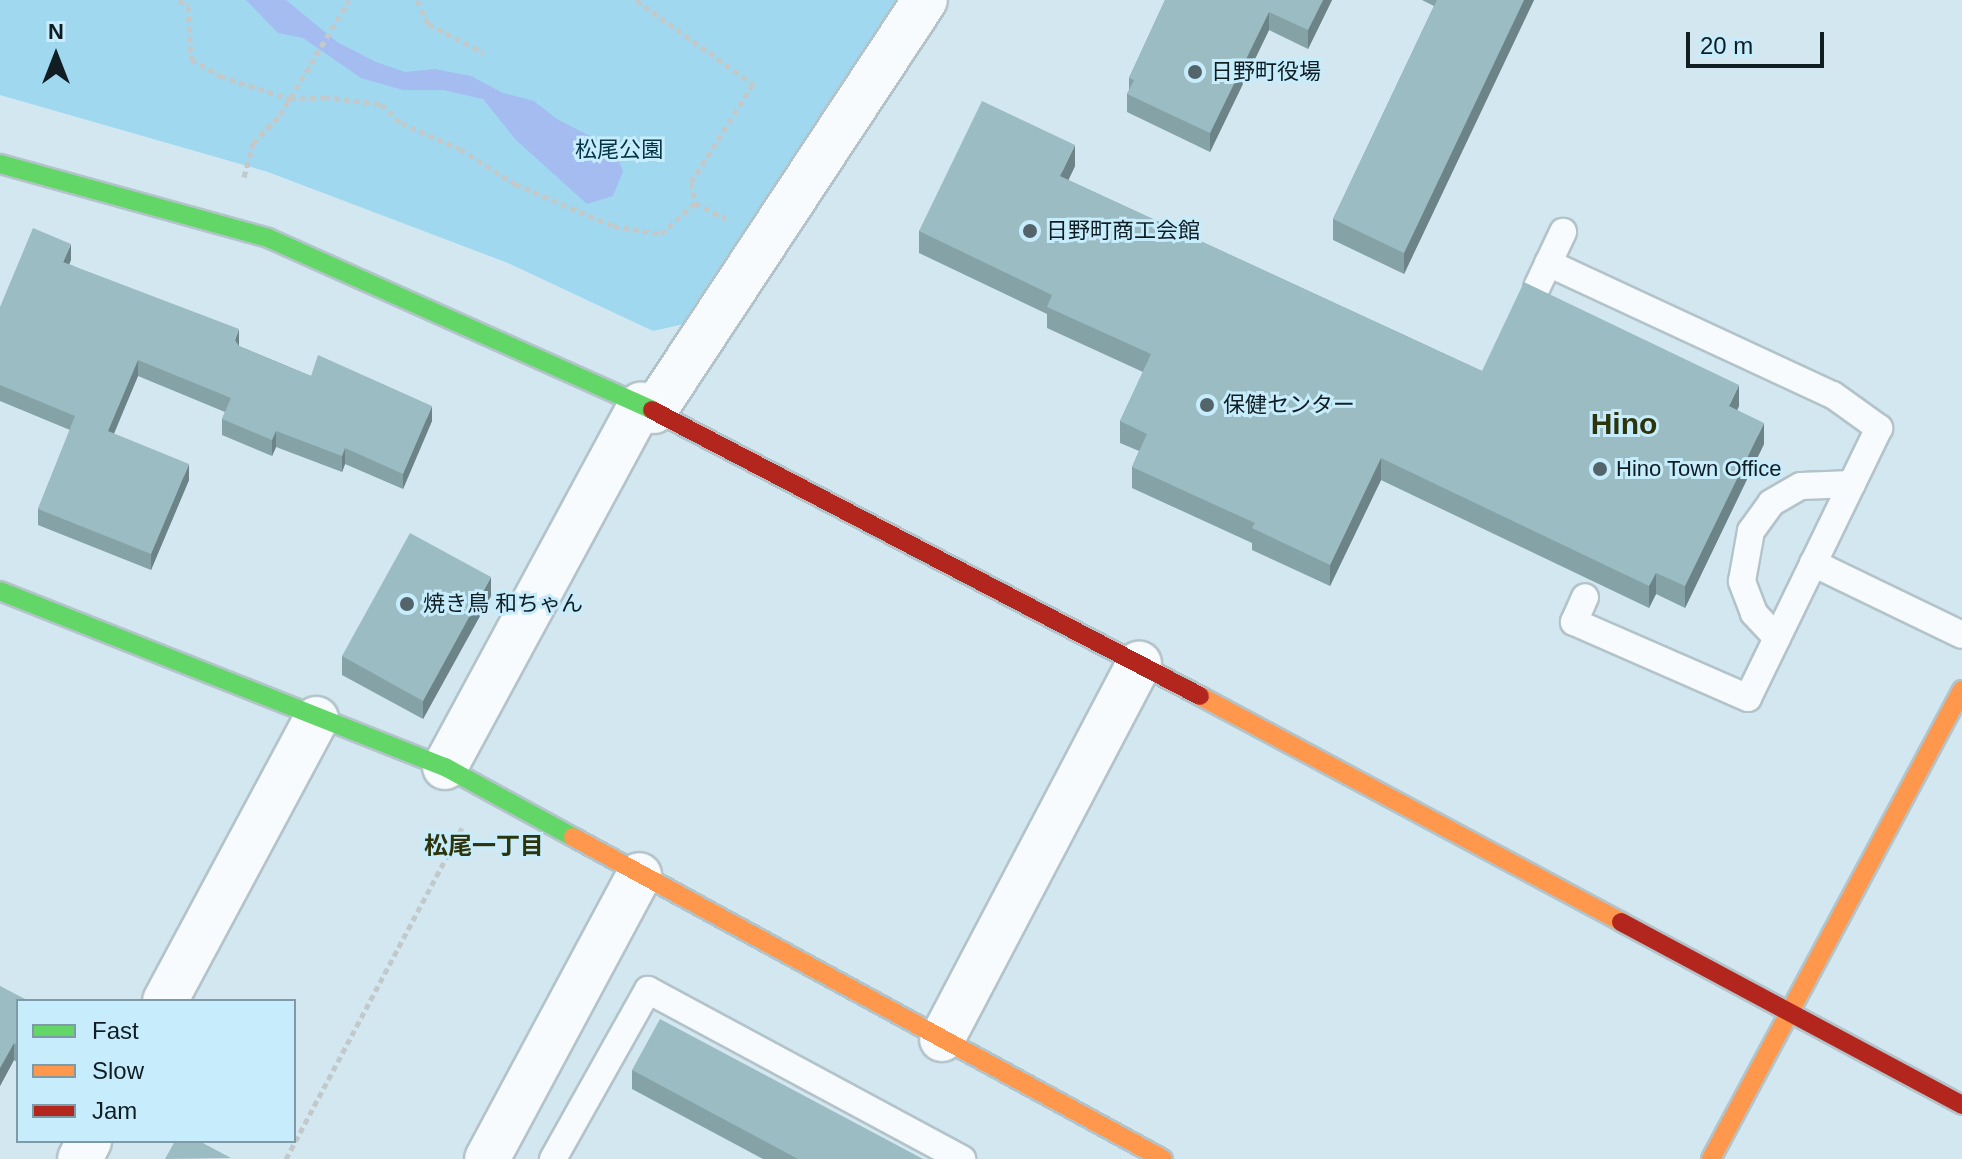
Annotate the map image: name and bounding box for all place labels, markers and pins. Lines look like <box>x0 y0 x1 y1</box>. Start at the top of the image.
place label: 日野町役場 <box>1211 59 1321 85</box>
marker: 日野町役場 <box>1186 63 1204 81</box>
place label: 日野町商工会館 <box>1046 218 1200 244</box>
marker: 日野町商工会館 <box>1021 222 1039 240</box>
place label: 保健センター <box>1223 392 1355 418</box>
marker: 保健センター <box>1198 396 1216 414</box>
place label: Hino Town Office <box>1616 456 1782 482</box>
marker: Hino Town Office <box>1591 460 1609 478</box>
place label: 焼き鳥 和ちゃん <box>423 591 583 617</box>
marker: 焼き鳥 和ちゃん <box>398 595 416 613</box>

